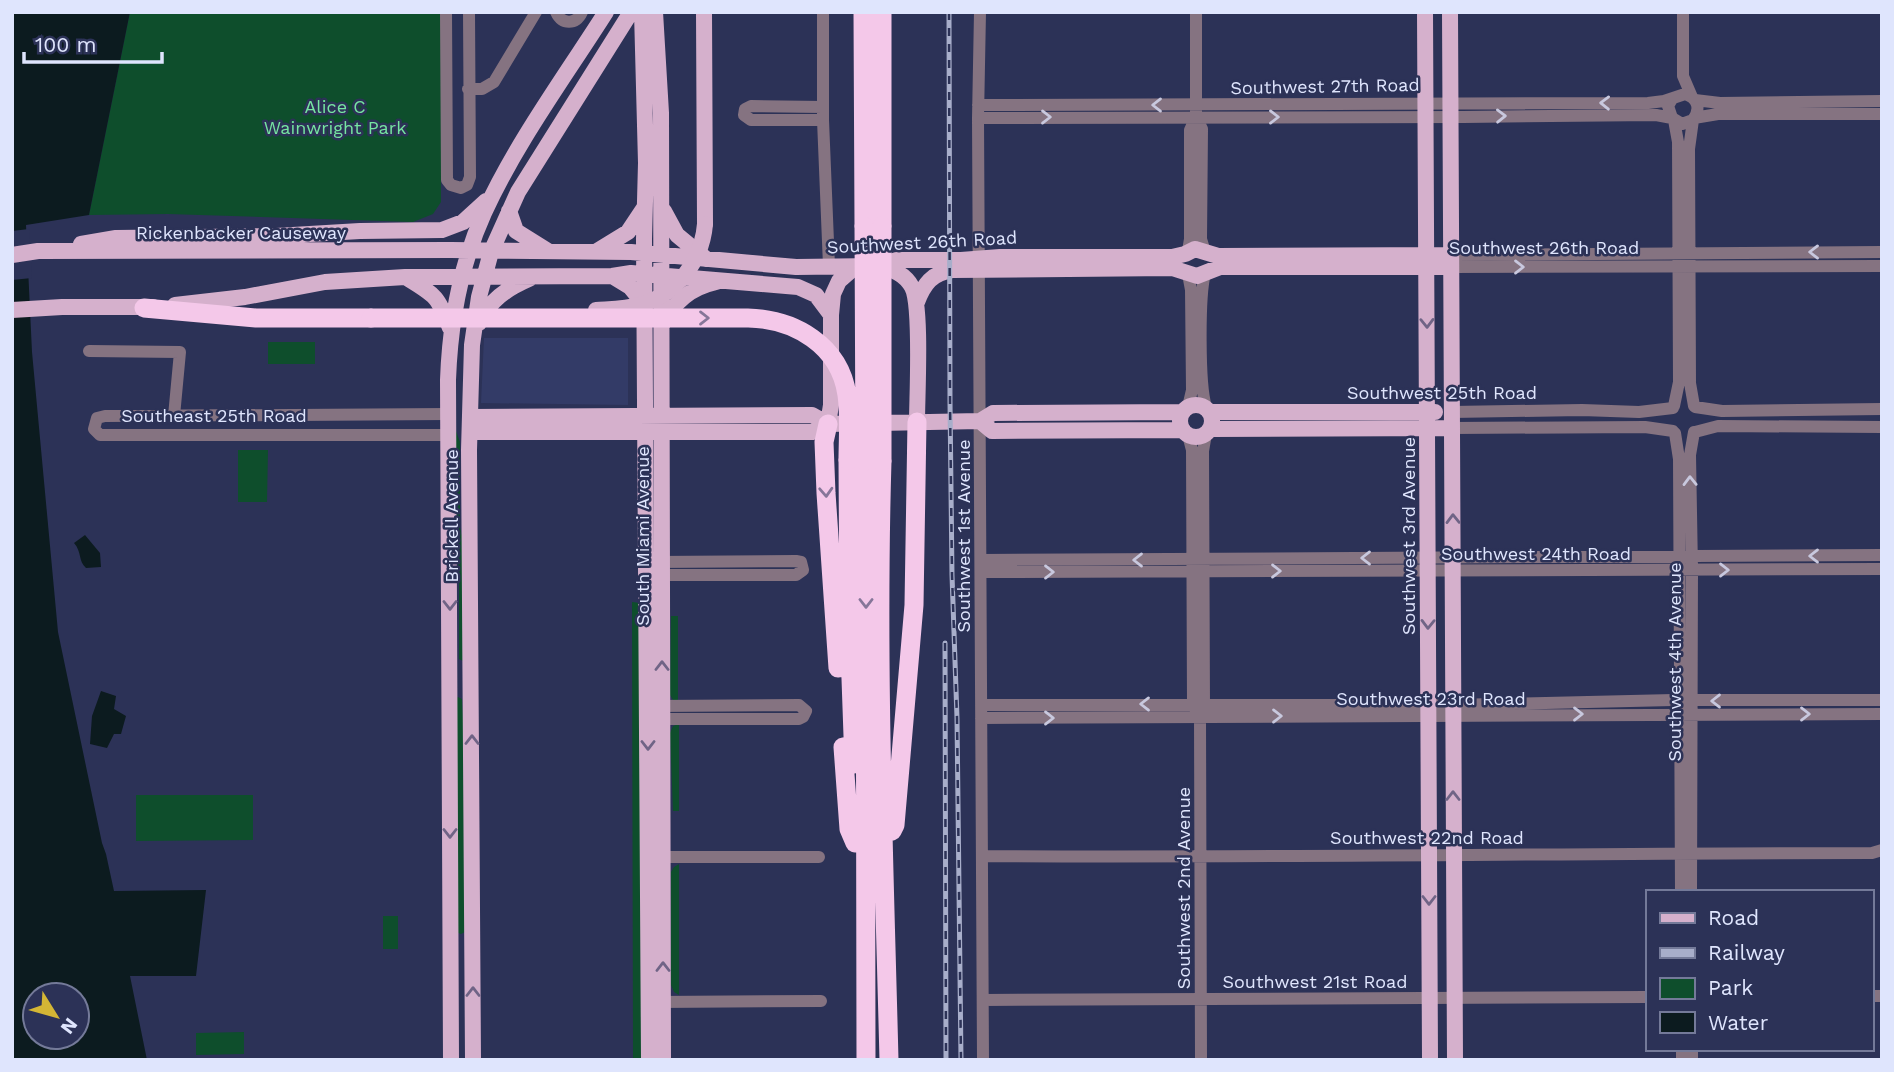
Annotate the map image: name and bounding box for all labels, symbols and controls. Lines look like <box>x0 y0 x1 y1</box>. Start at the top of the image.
scale bar <box>24 21 163 65</box>
text: 100 m <box>35 32 97 57</box>
street label: Southwest 27th Road <box>1230 74 1420 98</box>
one-way arrow <box>1599 95 1609 111</box>
park label: Alice C Wainwright Park <box>264 96 406 138</box>
one-way arrow <box>1151 97 1161 113</box>
one-way arrow <box>1042 109 1052 125</box>
one-way arrow <box>1269 109 1280 125</box>
one-way arrow <box>1496 109 1507 124</box>
street label: Rickenbacker Causeway <box>136 222 347 243</box>
street label: Southwest 26th Road <box>826 227 1018 257</box>
street label: Southwest 26th Road <box>1449 237 1639 258</box>
one-way arrow <box>1808 244 1818 260</box>
one-way arrow <box>1515 259 1525 275</box>
one-way arrow <box>699 310 710 326</box>
one-way arrow <box>1419 318 1435 328</box>
street label: Southwest 25th Road <box>1347 382 1537 403</box>
street label: Southeast 25th Road <box>121 405 307 426</box>
street label: Southwest 3rd Avenue <box>1398 437 1419 635</box>
street label: Southwest 1st Avenue <box>953 439 974 633</box>
street label: South Miami Avenue <box>632 446 653 626</box>
street label: Brickell Avenue <box>441 449 462 583</box>
one-way arrow <box>1683 475 1698 486</box>
one-way arrow <box>818 486 833 497</box>
one-way arrow <box>1445 513 1460 524</box>
street label: Southwest 24th Road <box>1441 543 1631 564</box>
one-way arrow <box>1808 548 1818 564</box>
one-way arrow <box>1360 551 1371 566</box>
one-way arrow <box>1132 552 1143 568</box>
street label: Southwest 4th Avenue <box>1664 562 1685 762</box>
one-way arrow <box>1720 562 1730 578</box>
one-way arrow <box>1272 563 1282 579</box>
one-way arrow <box>1044 564 1055 580</box>
one-way arrow <box>858 598 874 608</box>
one-way arrow <box>442 600 457 611</box>
one-way arrow <box>1420 619 1436 629</box>
one-way arrow <box>654 660 670 671</box>
street label: Southwest 23rd Road <box>1336 688 1526 709</box>
one-way arrow <box>1710 693 1720 709</box>
one-way arrow <box>1139 697 1150 712</box>
one-way arrow <box>1573 706 1584 722</box>
one-way arrow <box>1801 706 1811 722</box>
one-way arrow <box>1272 708 1283 724</box>
one-way arrow <box>1044 710 1055 725</box>
one-way arrow <box>464 734 480 744</box>
one-way arrow <box>640 741 656 751</box>
street label: Southwest 2nd Avenue <box>1173 787 1194 989</box>
one-way arrow <box>1445 790 1461 800</box>
street label: Southwest 22nd Road <box>1330 827 1524 848</box>
one-way arrow <box>442 828 458 838</box>
legend <box>1646 890 1873 1051</box>
one-way arrow <box>1421 895 1437 906</box>
text: Road <box>1708 905 1759 930</box>
text: Railway <box>1708 940 1785 965</box>
one-way arrow <box>655 961 671 972</box>
street label: Southwest 21st Road <box>1223 971 1407 992</box>
text: Park <box>1708 975 1753 1000</box>
north arrow <box>21 981 91 1051</box>
one-way arrow <box>465 986 481 996</box>
text: Water <box>1708 1010 1769 1035</box>
text: N <box>56 1013 83 1038</box>

